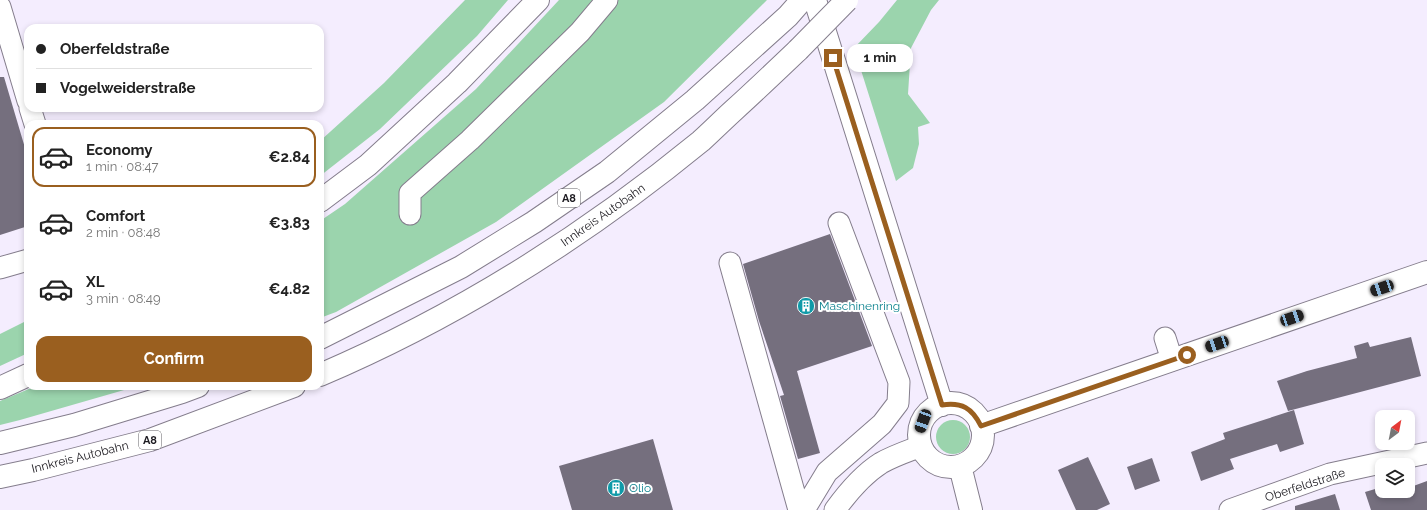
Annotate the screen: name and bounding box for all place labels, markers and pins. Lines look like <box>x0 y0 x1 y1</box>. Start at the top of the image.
building icon: Maschinenring <box>796 296 816 316</box>
place label: Maschinenring <box>819 299 900 313</box>
building icon: Olio <box>606 478 626 498</box>
place label: Olio <box>629 481 651 495</box>

